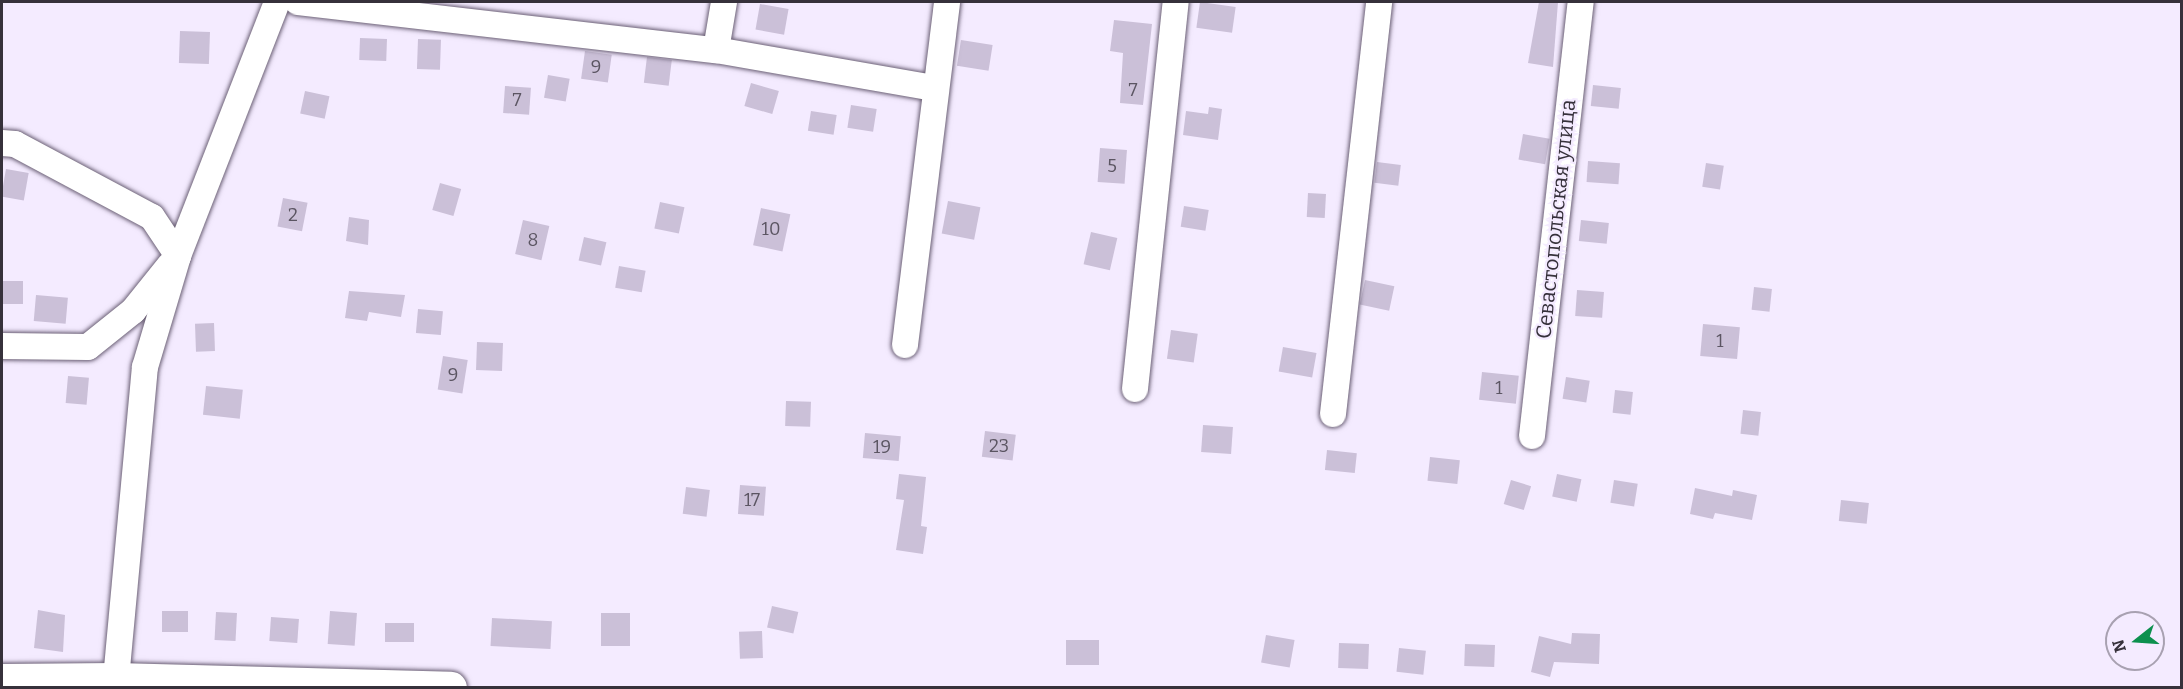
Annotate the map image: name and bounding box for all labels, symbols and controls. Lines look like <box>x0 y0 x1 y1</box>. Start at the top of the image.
house number: 9 <box>591 56 601 78</box>
house number: 7 <box>1128 79 1138 101</box>
house number: 7 <box>512 89 522 111</box>
street label: Севастопольская улица <box>1531 98 1581 340</box>
house number: 5 <box>1107 155 1117 177</box>
house number: 2 <box>288 204 298 226</box>
house number: 10 <box>762 218 780 240</box>
house number: 8 <box>528 229 538 251</box>
house number: 1 <box>1716 330 1724 352</box>
house number: 9 <box>448 364 458 386</box>
house number: 1 <box>1495 377 1503 399</box>
house number: 23 <box>989 435 1009 457</box>
house number: 19 <box>873 436 891 458</box>
house number: 17 <box>744 489 760 511</box>
north arrow <box>2105 611 2165 671</box>
text: N <box>2108 637 2130 655</box>

